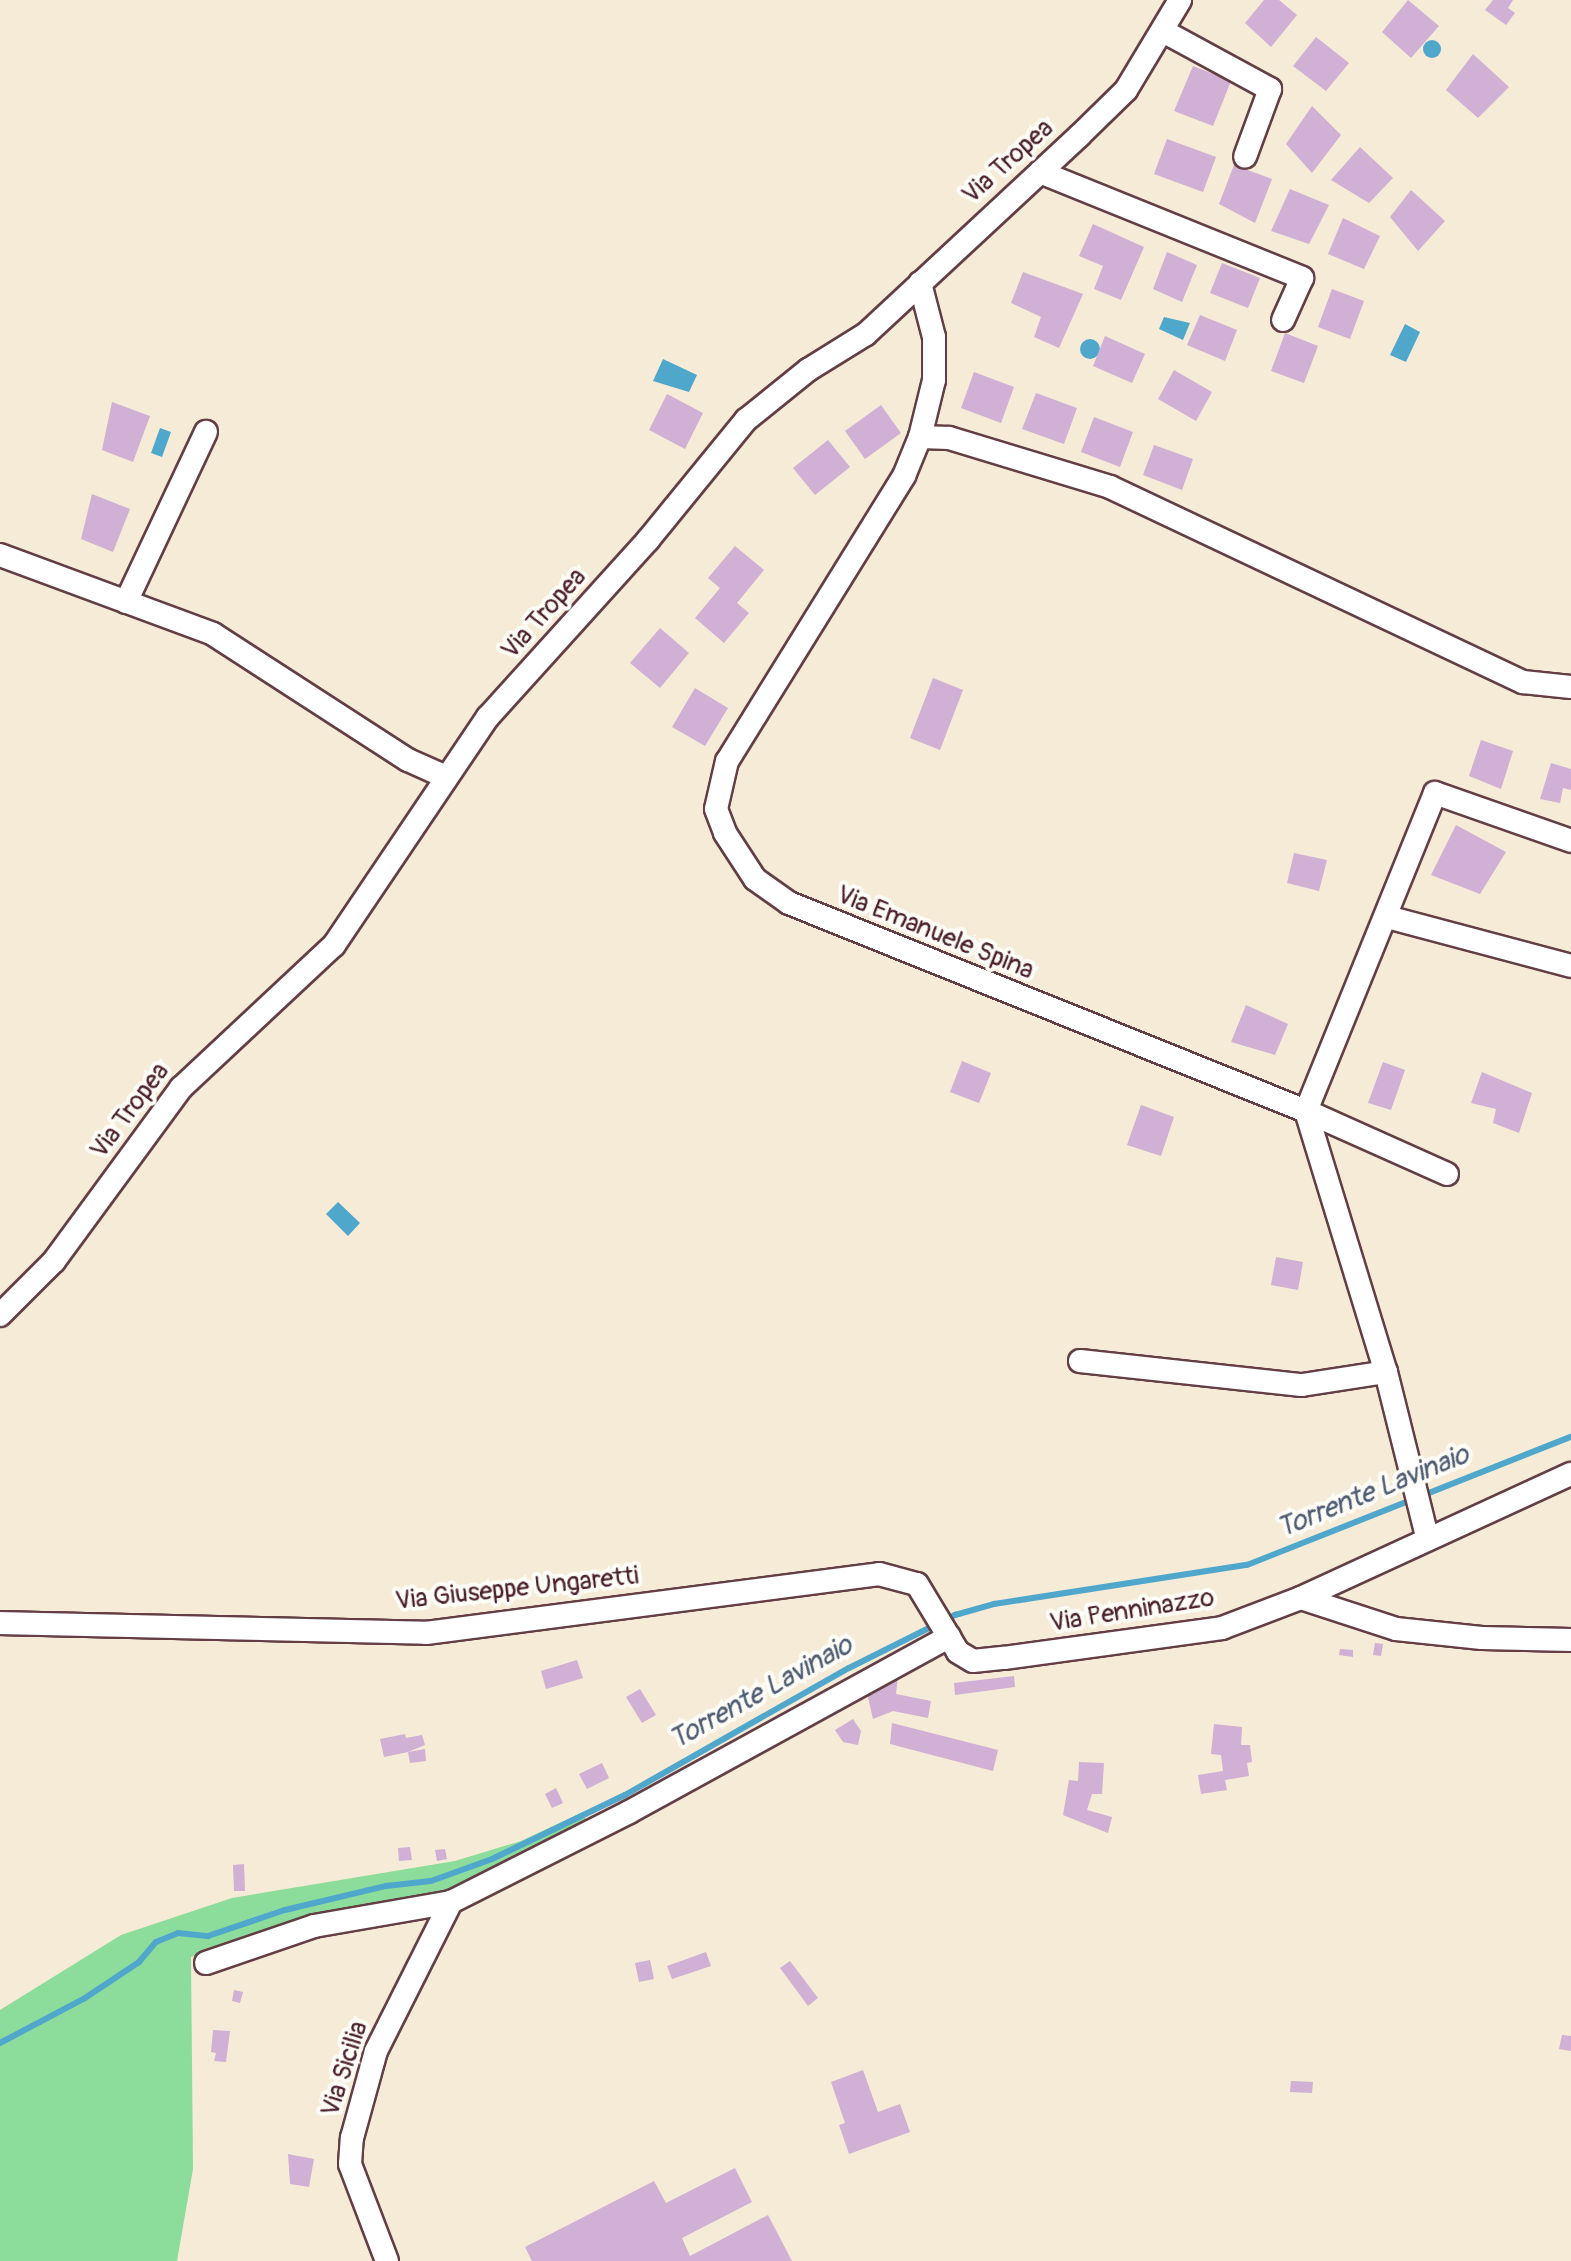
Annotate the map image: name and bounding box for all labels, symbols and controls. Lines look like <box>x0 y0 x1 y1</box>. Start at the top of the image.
street label: Via Tropea <box>956 113 1060 211</box>
street label: Via Tropea <box>495 562 593 666</box>
street label: Via Emanuele Spina <box>832 879 1038 987</box>
street label: Via Tropea <box>84 1057 176 1165</box>
water label: Torrente Lavinaio <box>1272 1438 1474 1546</box>
street label: Via Giuseppe Ungaretti <box>394 1561 640 1617</box>
street label: Via Penninazzo <box>1047 1583 1217 1639</box>
water label: Torrente Lavinaio <box>664 1629 858 1757</box>
street label: Via Sicilia <box>315 2017 375 2121</box>

